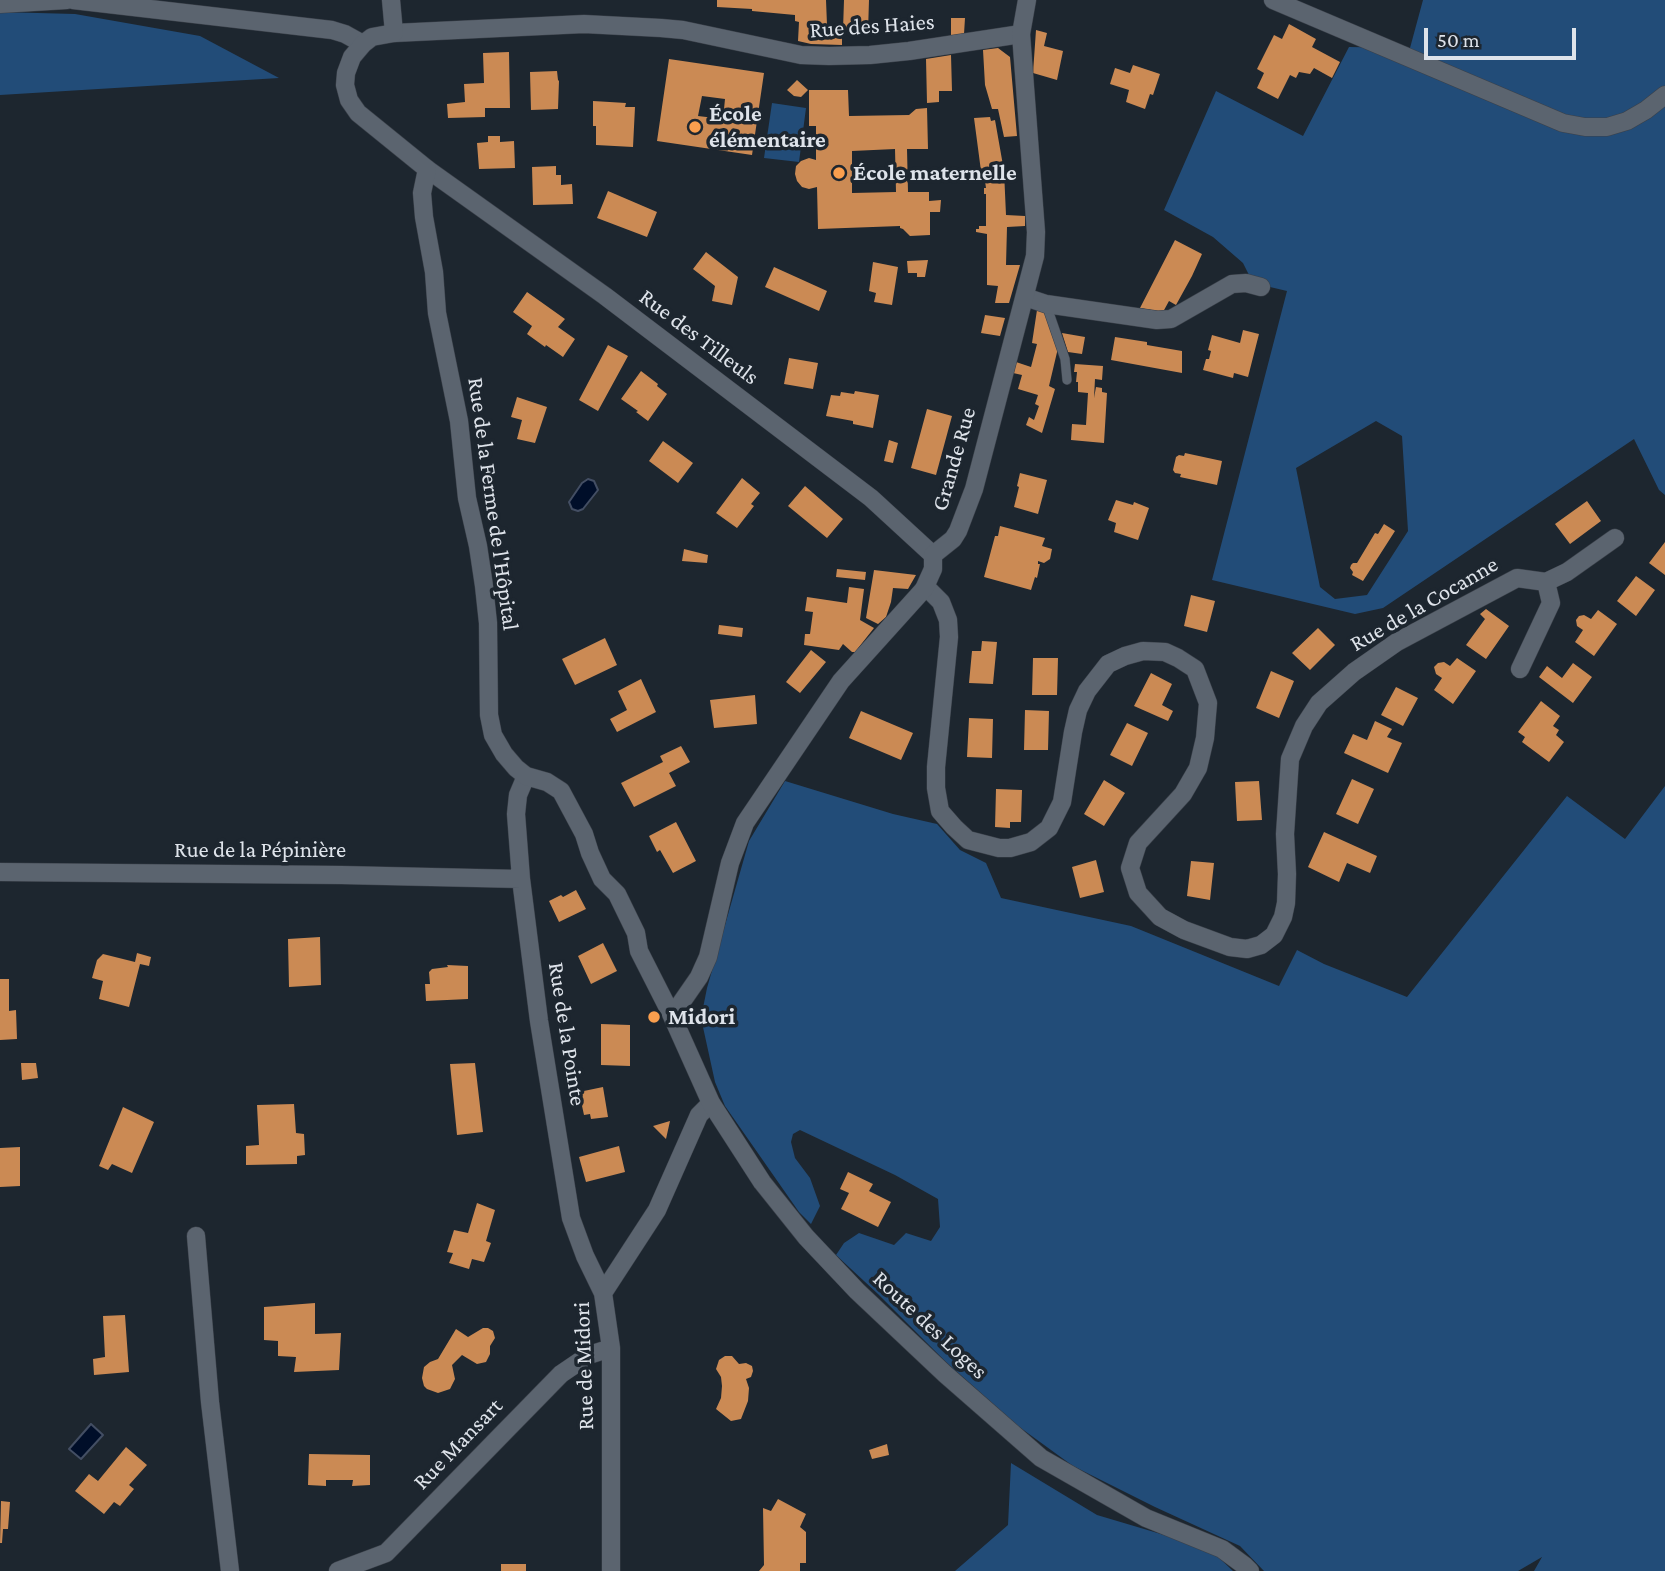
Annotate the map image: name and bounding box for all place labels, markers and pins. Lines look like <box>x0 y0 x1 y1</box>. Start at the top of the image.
place label: École élémentaire <box>709 100 826 154</box>
marker: École élémentaire <box>687 119 703 135</box>
place label: École maternelle <box>853 159 1017 187</box>
marker: École maternelle <box>831 165 847 181</box>
place label: Midori <box>668 1003 735 1031</box>
marker: Midori <box>646 1009 662 1025</box>

